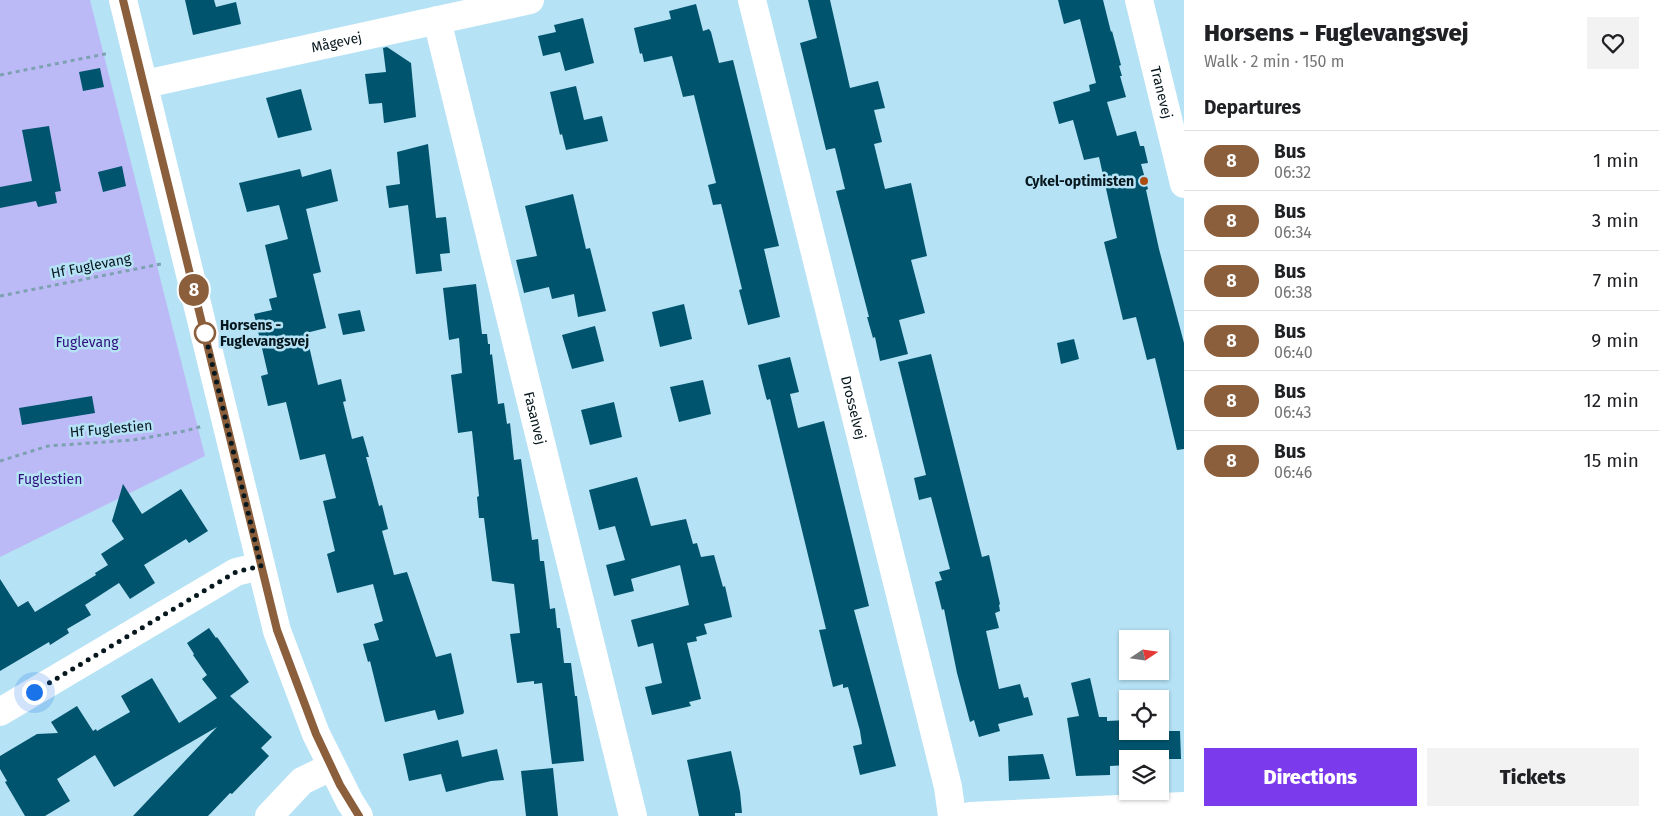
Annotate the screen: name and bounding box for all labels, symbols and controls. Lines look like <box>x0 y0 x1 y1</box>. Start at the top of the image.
button: heart <box>1587 17 1639 69</box>
text: Horsens - Fuglevangsvej <box>1204 19 1469 47</box>
street label: Mågevej <box>310 28 363 56</box>
text: Walk · 2 min · 150 m <box>1204 52 1344 71</box>
street label: Tranevej <box>1147 64 1176 120</box>
text: Departures <box>1204 96 1301 119</box>
text: Bus <box>1274 140 1306 163</box>
text: 1 min <box>1593 149 1639 172</box>
text: 8 <box>1226 150 1237 172</box>
text: 06:32 <box>1274 163 1311 182</box>
place label: Cykel-optimisten <box>1025 173 1134 190</box>
marker: Cykel-optimisten <box>1138 175 1150 187</box>
text: Bus <box>1274 200 1306 223</box>
text: 3 min <box>1592 209 1639 232</box>
text: 8 <box>1226 210 1237 232</box>
text: 06:34 <box>1274 223 1312 242</box>
street label: Hf Fuglevang <box>50 250 133 282</box>
text: Bus <box>1274 260 1306 283</box>
text: 7 min <box>1593 269 1639 292</box>
text: 8 <box>1226 270 1237 292</box>
line badge: 8 <box>178 274 210 306</box>
text: 8 <box>189 279 199 301</box>
text: 06:38 <box>1274 283 1312 302</box>
place label: Horsens - Fuglevangsvej <box>220 317 309 350</box>
text: Bus <box>1274 320 1306 343</box>
marker: Horsens - Fuglevangsvej <box>194 322 216 344</box>
text: 9 min <box>1591 329 1639 352</box>
text: 8 <box>1226 330 1237 352</box>
park label: Fuglevang <box>55 334 119 351</box>
text: 06:40 <box>1274 343 1313 362</box>
street label: Drosselvej <box>837 374 870 441</box>
text: Bus <box>1274 380 1306 403</box>
text: 12 min <box>1584 389 1639 412</box>
street label: Fasanvej <box>520 390 550 446</box>
text: 8 <box>1226 390 1237 412</box>
text: 06:43 <box>1274 403 1311 422</box>
street label: Hf Fuglestien <box>69 417 153 441</box>
text: Bus <box>1274 440 1306 463</box>
text: 15 min <box>1583 449 1639 472</box>
text: 8 <box>1226 450 1237 472</box>
text: 06:46 <box>1274 463 1312 482</box>
park label: Fuglestien <box>18 471 82 488</box>
north arrow <box>1119 630 1169 680</box>
map controls <box>1119 630 1169 800</box>
your location <box>22 680 47 705</box>
button: locate <box>1119 690 1169 740</box>
button: Directions <box>1204 748 1417 806</box>
button: Tickets <box>1427 748 1639 806</box>
button: layers <box>1119 750 1169 800</box>

